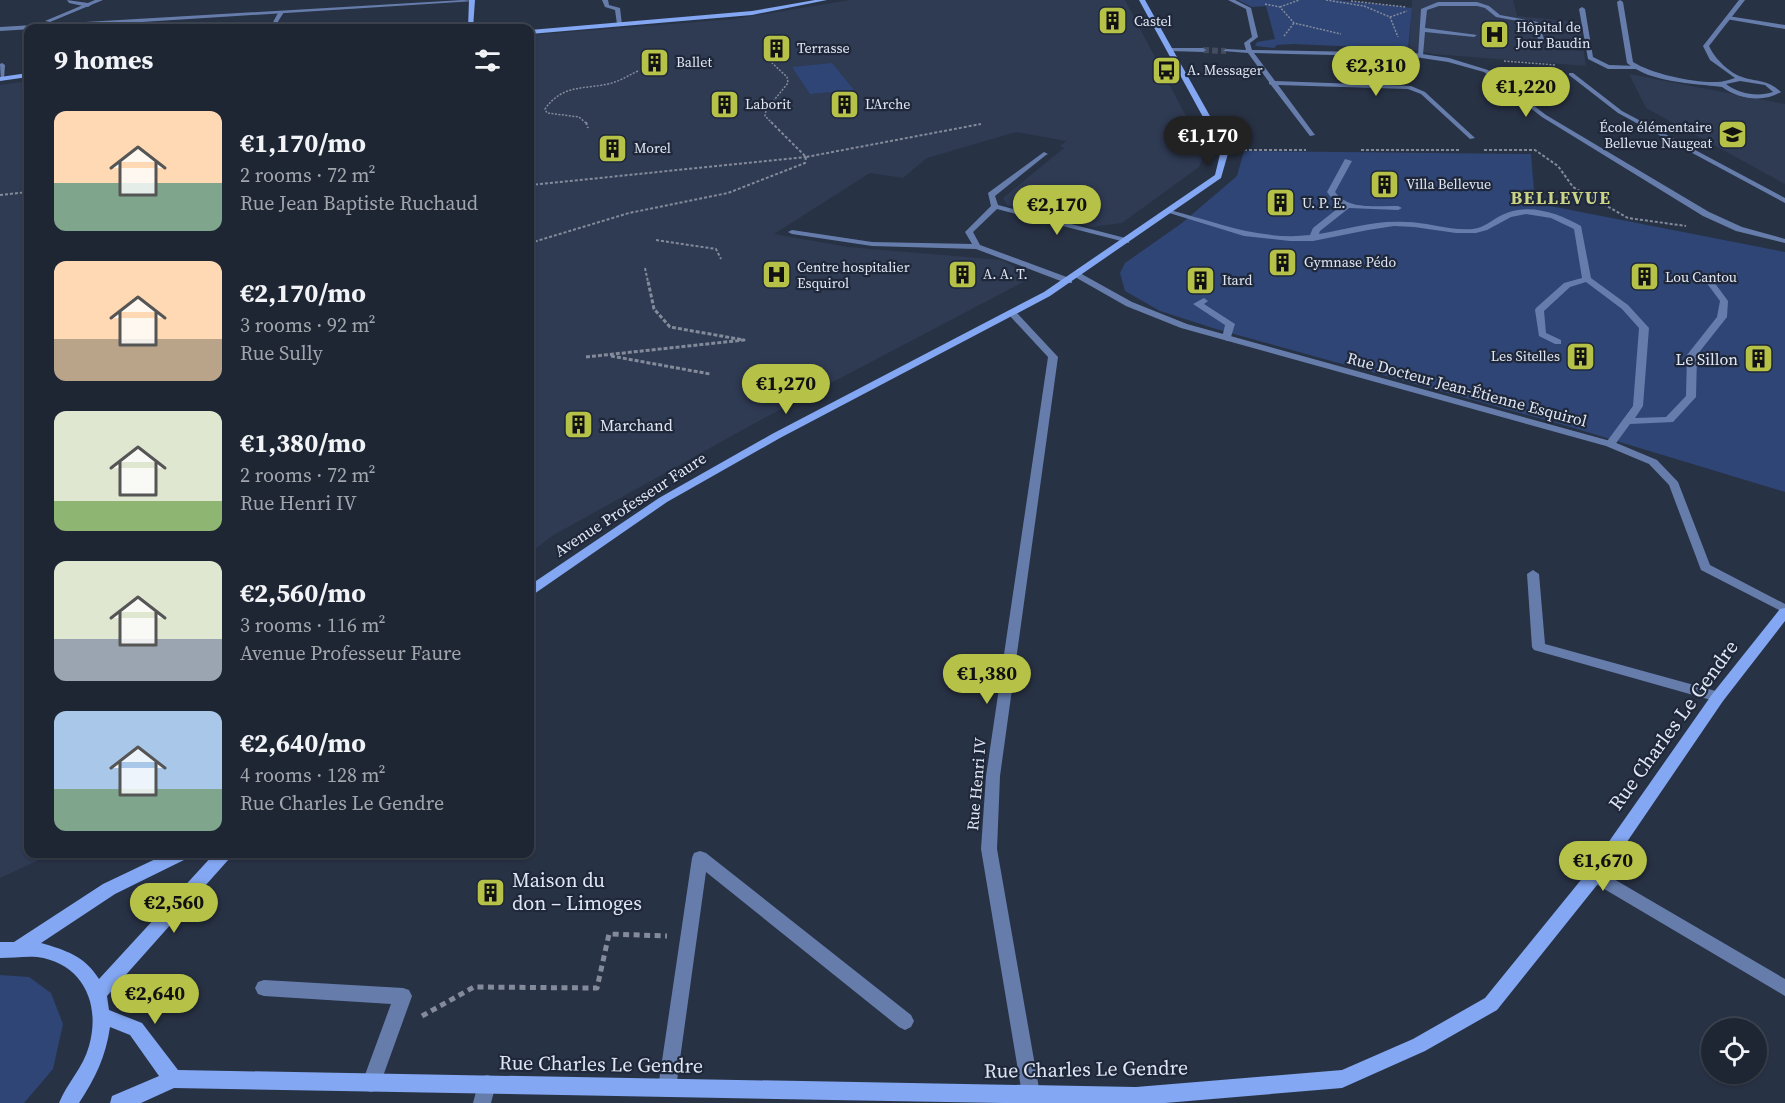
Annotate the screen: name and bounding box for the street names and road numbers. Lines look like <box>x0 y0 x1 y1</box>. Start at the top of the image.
street label: Rue Docteur Jean-Étienne Esquirol <box>1345 346 1590 432</box>
street label: Avenue Professeur Faure <box>550 447 710 561</box>
street label: Rue Charles Le Gendre <box>1602 634 1744 816</box>
street label: Rue Henri IV <box>961 736 991 831</box>
street label: Rue Charles Le Gendre <box>499 1048 703 1080</box>
street label: Rue Charles Le Gendre <box>984 1053 1188 1085</box>

